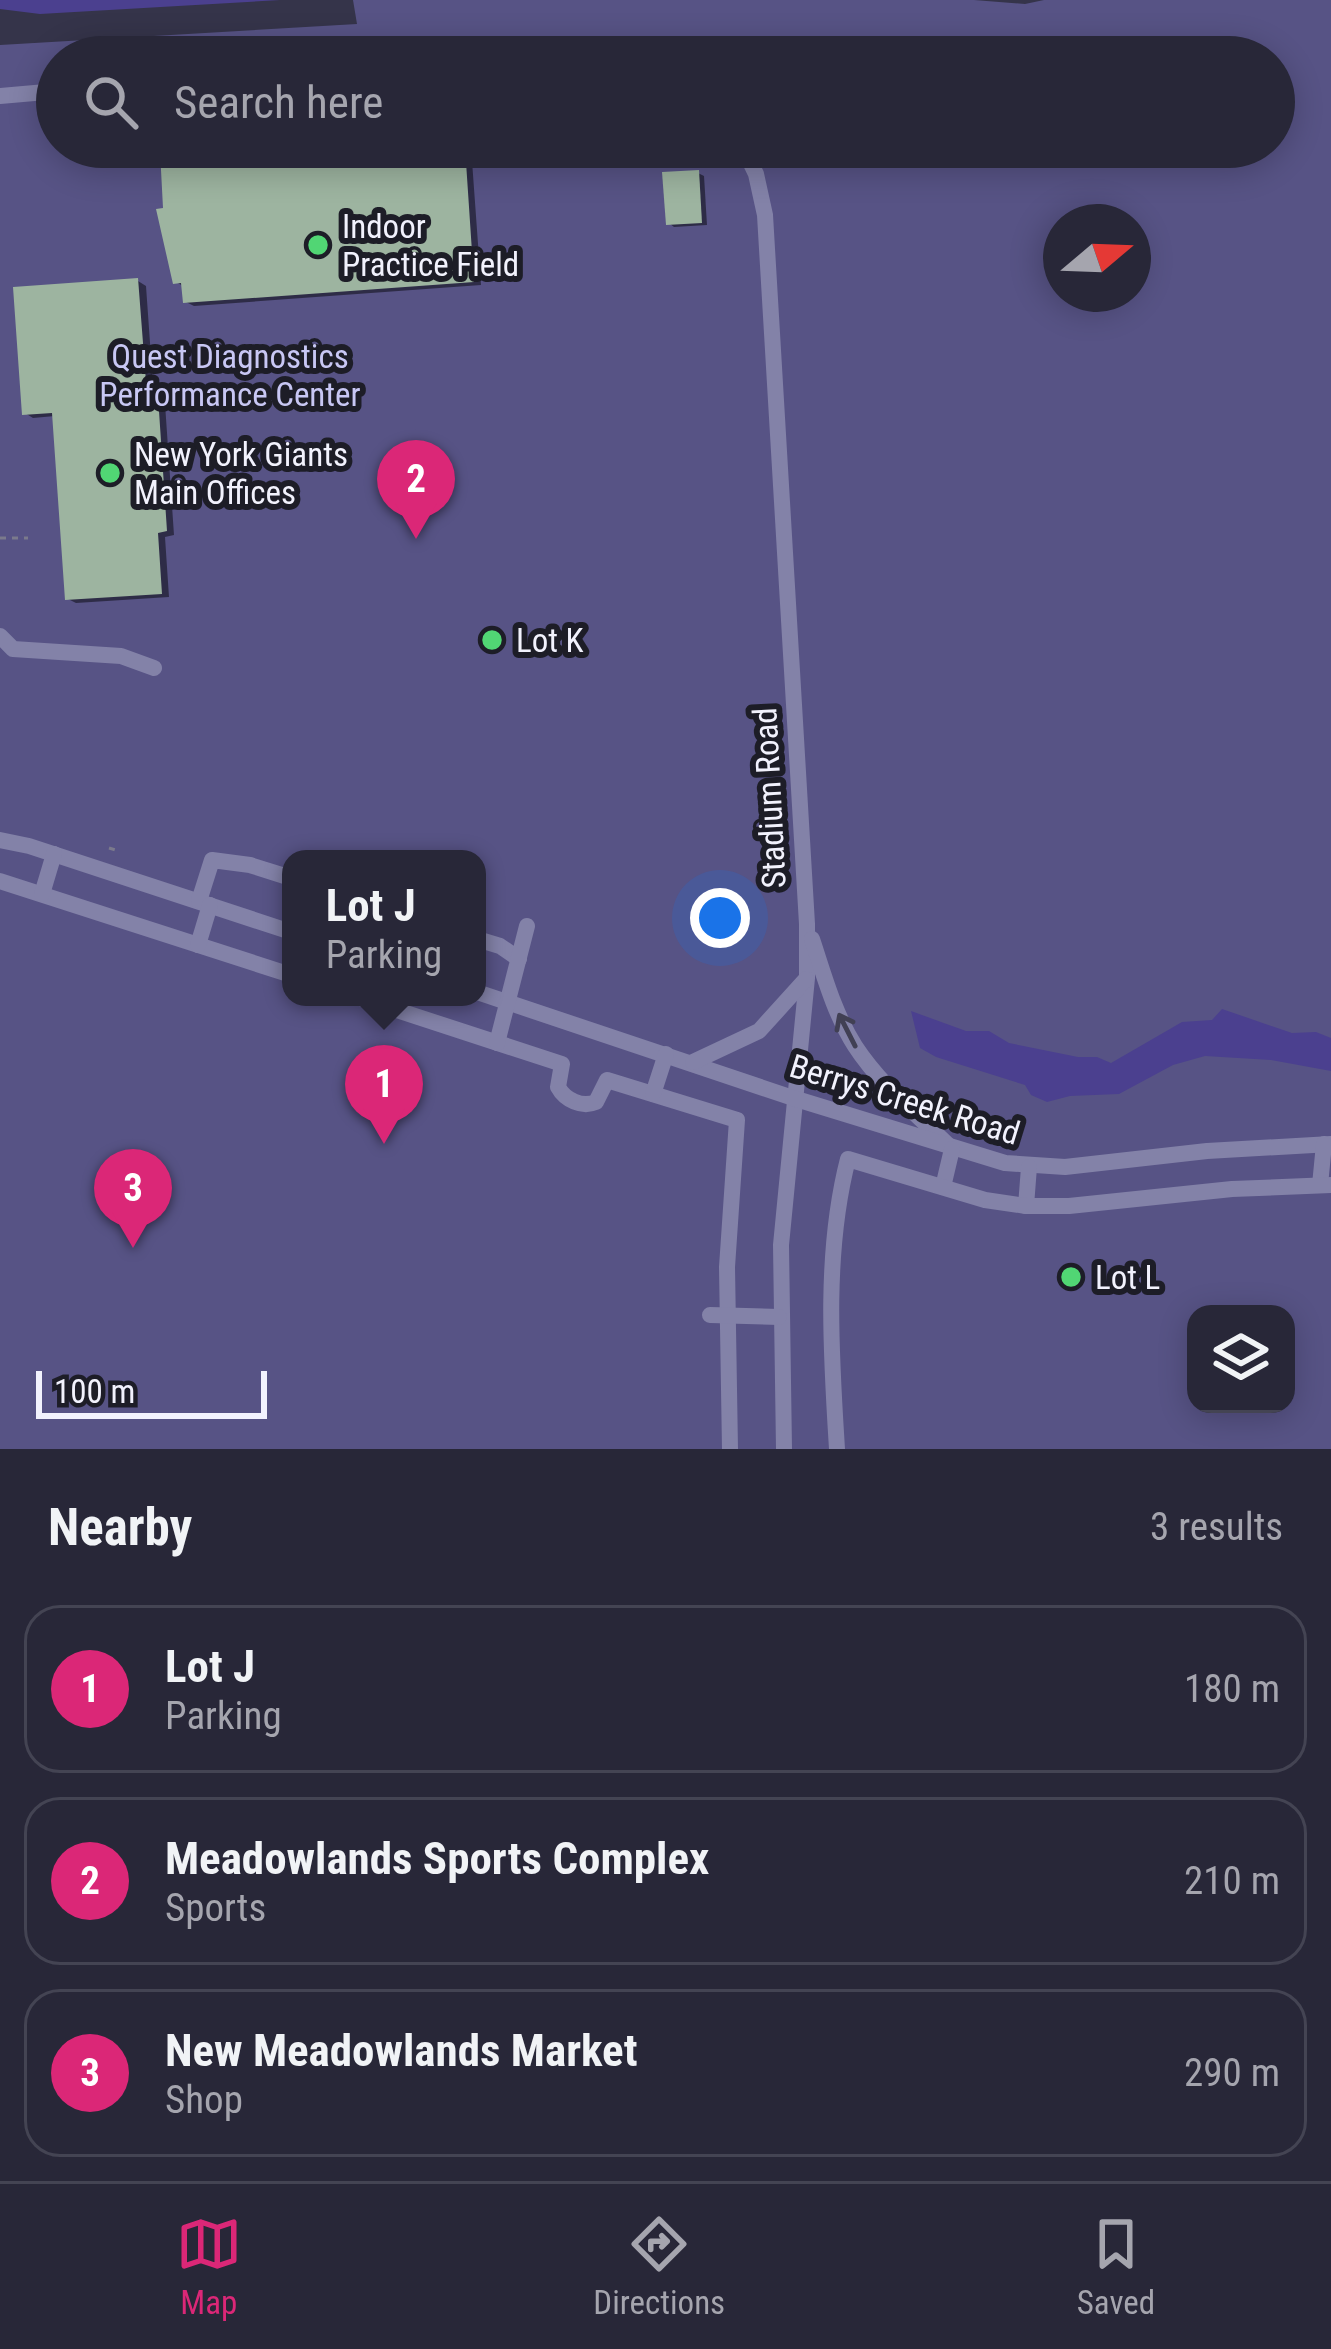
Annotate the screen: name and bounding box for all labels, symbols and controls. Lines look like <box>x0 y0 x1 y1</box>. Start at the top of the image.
search box <box>36 36 1295 168</box>
icon: search <box>78 69 144 135</box>
text: Search here <box>174 76 383 129</box>
north arrow <box>1043 204 1151 312</box>
place label: Indoor Practice Field <box>342 207 519 284</box>
marker: Indoor Practice Field <box>305 232 331 258</box>
park label: Quest Diagnostics Performance Center <box>99 337 361 414</box>
place label: New York Giants Main Offices <box>134 435 348 512</box>
pin: 2 <box>377 440 455 539</box>
marker: New York Giants Main Offices <box>97 460 123 486</box>
place label: Lot K <box>516 621 584 660</box>
marker: Lot K <box>479 627 505 653</box>
street label: Stadium Road <box>745 706 794 890</box>
popup <box>282 850 486 1006</box>
text: Lot J <box>326 879 416 932</box>
your location <box>690 888 750 948</box>
text: Parking <box>326 932 442 978</box>
one-way arrow <box>835 1013 858 1049</box>
pin: 1 <box>345 1045 423 1144</box>
street label: Berrys Creek Road <box>785 1046 1025 1153</box>
pin: 3 <box>94 1149 172 1248</box>
place label: Lot L <box>1095 1258 1160 1297</box>
marker: Lot L <box>1058 1264 1084 1290</box>
map controls <box>1187 1305 1295 1413</box>
button: layers <box>1187 1305 1295 1413</box>
scale bar <box>36 1365 267 1418</box>
text: 100 m <box>54 1372 135 1411</box>
text: Nearby <box>48 1498 192 1557</box>
text: 3 results <box>1150 1504 1283 1550</box>
text: Lot J <box>165 1640 255 1693</box>
text: 1 <box>80 1666 100 1712</box>
text: 180 m <box>1184 1666 1280 1712</box>
text: Parking <box>165 1693 282 1739</box>
text: Meadowlands Sports Complex <box>165 1832 709 1885</box>
text: 2 <box>80 1858 100 1904</box>
text: 210 m <box>1184 1858 1280 1904</box>
text: Sports <box>165 1885 266 1931</box>
text: New Meadowlands Market <box>165 2024 637 2077</box>
text: 3 <box>80 2050 100 2096</box>
text: 290 m <box>1184 2050 1280 2096</box>
text: Shop <box>165 2077 243 2123</box>
tab: Map <box>176 2211 242 2322</box>
tab: Directions <box>593 2211 725 2322</box>
tab: Saved <box>1077 2211 1155 2322</box>

